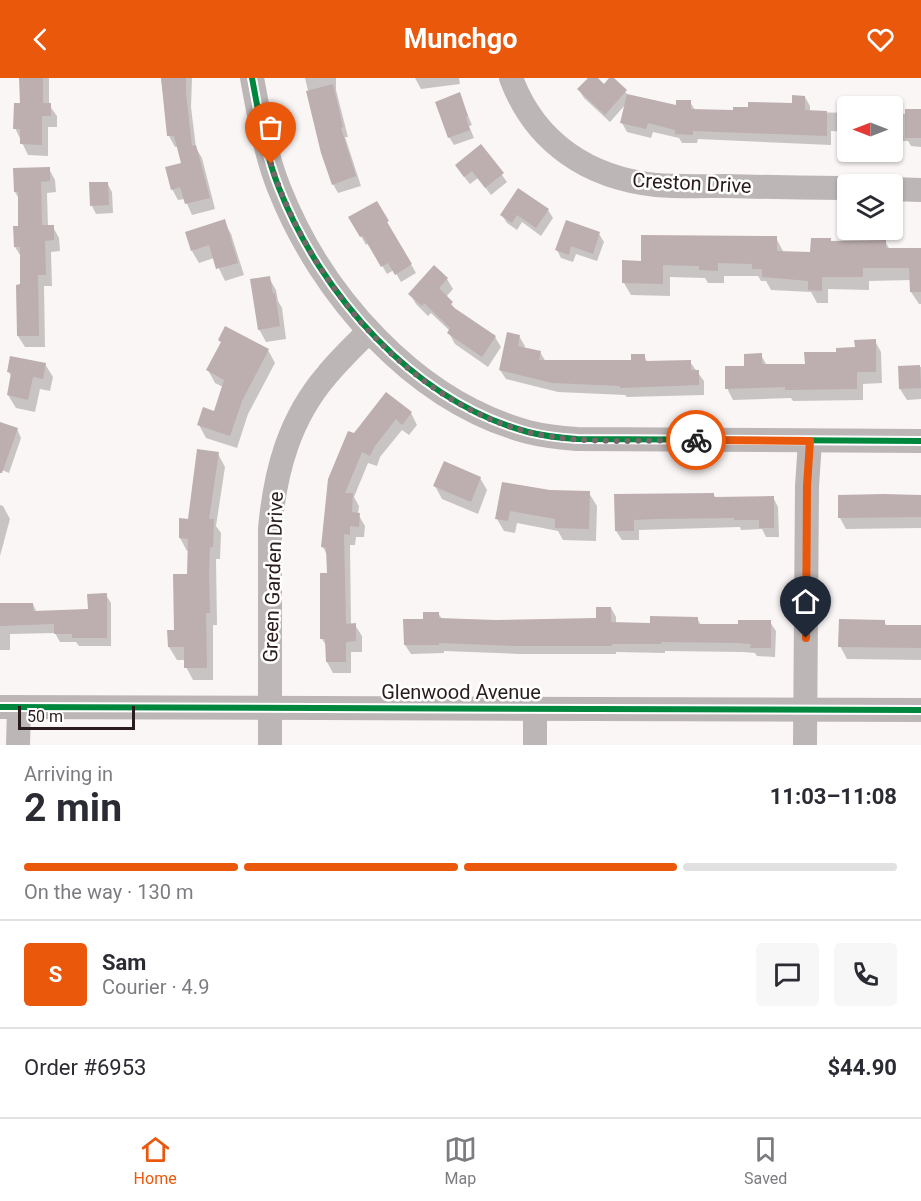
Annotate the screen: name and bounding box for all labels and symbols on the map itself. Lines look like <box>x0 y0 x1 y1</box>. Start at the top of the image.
north arrow <box>837 96 903 162</box>
pin <box>245 102 296 164</box>
street label: Creston Drive <box>632 168 752 198</box>
courier <box>666 410 726 470</box>
street label: Green Garden Drive <box>258 491 288 663</box>
pin <box>780 576 831 638</box>
street label: Glenwood Avenue <box>381 680 541 704</box>
scale bar <box>18 703 135 730</box>

